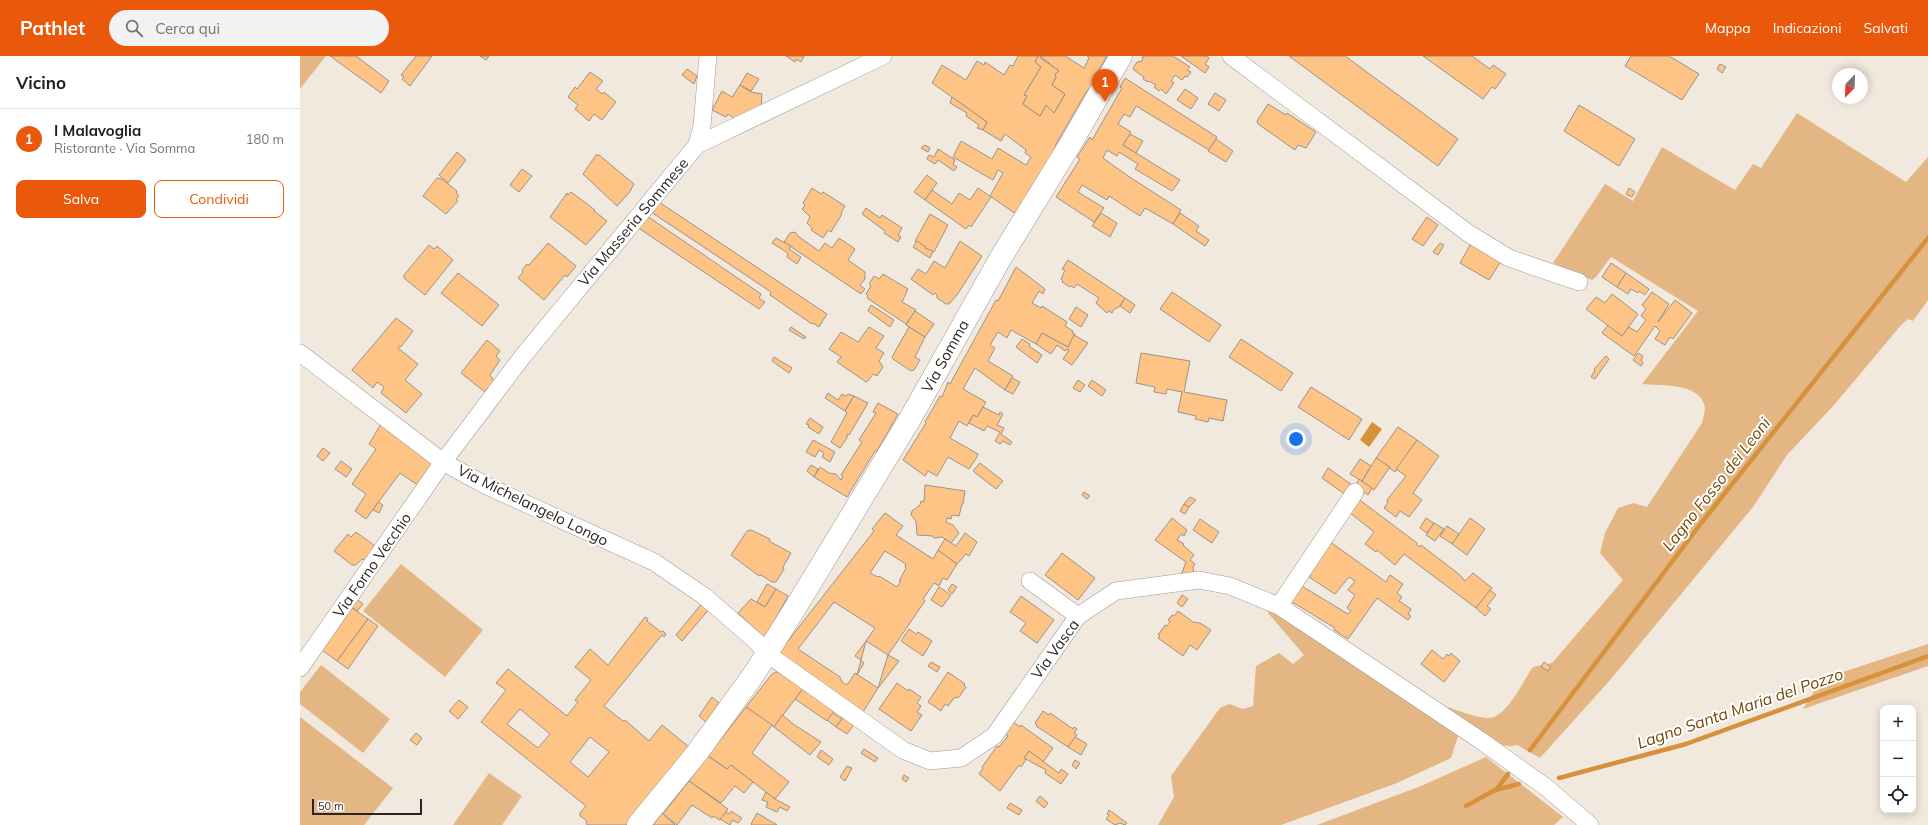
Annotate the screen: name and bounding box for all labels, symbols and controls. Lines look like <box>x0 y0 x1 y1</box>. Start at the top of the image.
search box <box>109 10 389 46</box>
text: Pathlet <box>20 16 85 40</box>
icon: search <box>123 17 145 39</box>
text: Cerca qui <box>155 19 220 38</box>
text: Mappa <box>1705 19 1751 37</box>
text: Indicazioni <box>1773 19 1842 37</box>
text: Salvati <box>1864 19 1908 37</box>
north arrow <box>1832 68 1868 104</box>
pin: 1 <box>1092 69 1118 102</box>
text: Vicino <box>16 72 66 93</box>
text: I Malavoglia <box>54 121 141 140</box>
text: 1 <box>25 131 33 147</box>
text: 180 m <box>246 131 284 147</box>
text: Ristorante · Via Somma <box>54 140 195 156</box>
street label: Via Masseria Sommese <box>574 154 692 290</box>
button: Salva <box>16 180 146 218</box>
button: Condividi <box>154 180 284 218</box>
street label: Via Somma <box>917 316 973 396</box>
water label: Lagno Fosso dei Leoni <box>1658 413 1774 555</box>
your location <box>1286 429 1306 449</box>
street label: Via Michelangelo Longo <box>454 460 612 550</box>
street label: Via Forno Vecchio <box>329 509 415 621</box>
street label: Via Vasca <box>1027 615 1083 683</box>
water label: Lagno Santa Maria del Pozzo <box>1634 663 1846 753</box>
map controls <box>1880 705 1916 813</box>
button: + <box>1880 705 1916 741</box>
button: − <box>1880 741 1916 777</box>
button: locate <box>1880 777 1916 813</box>
scale bar <box>312 797 422 816</box>
text: 50 m <box>318 799 344 813</box>

